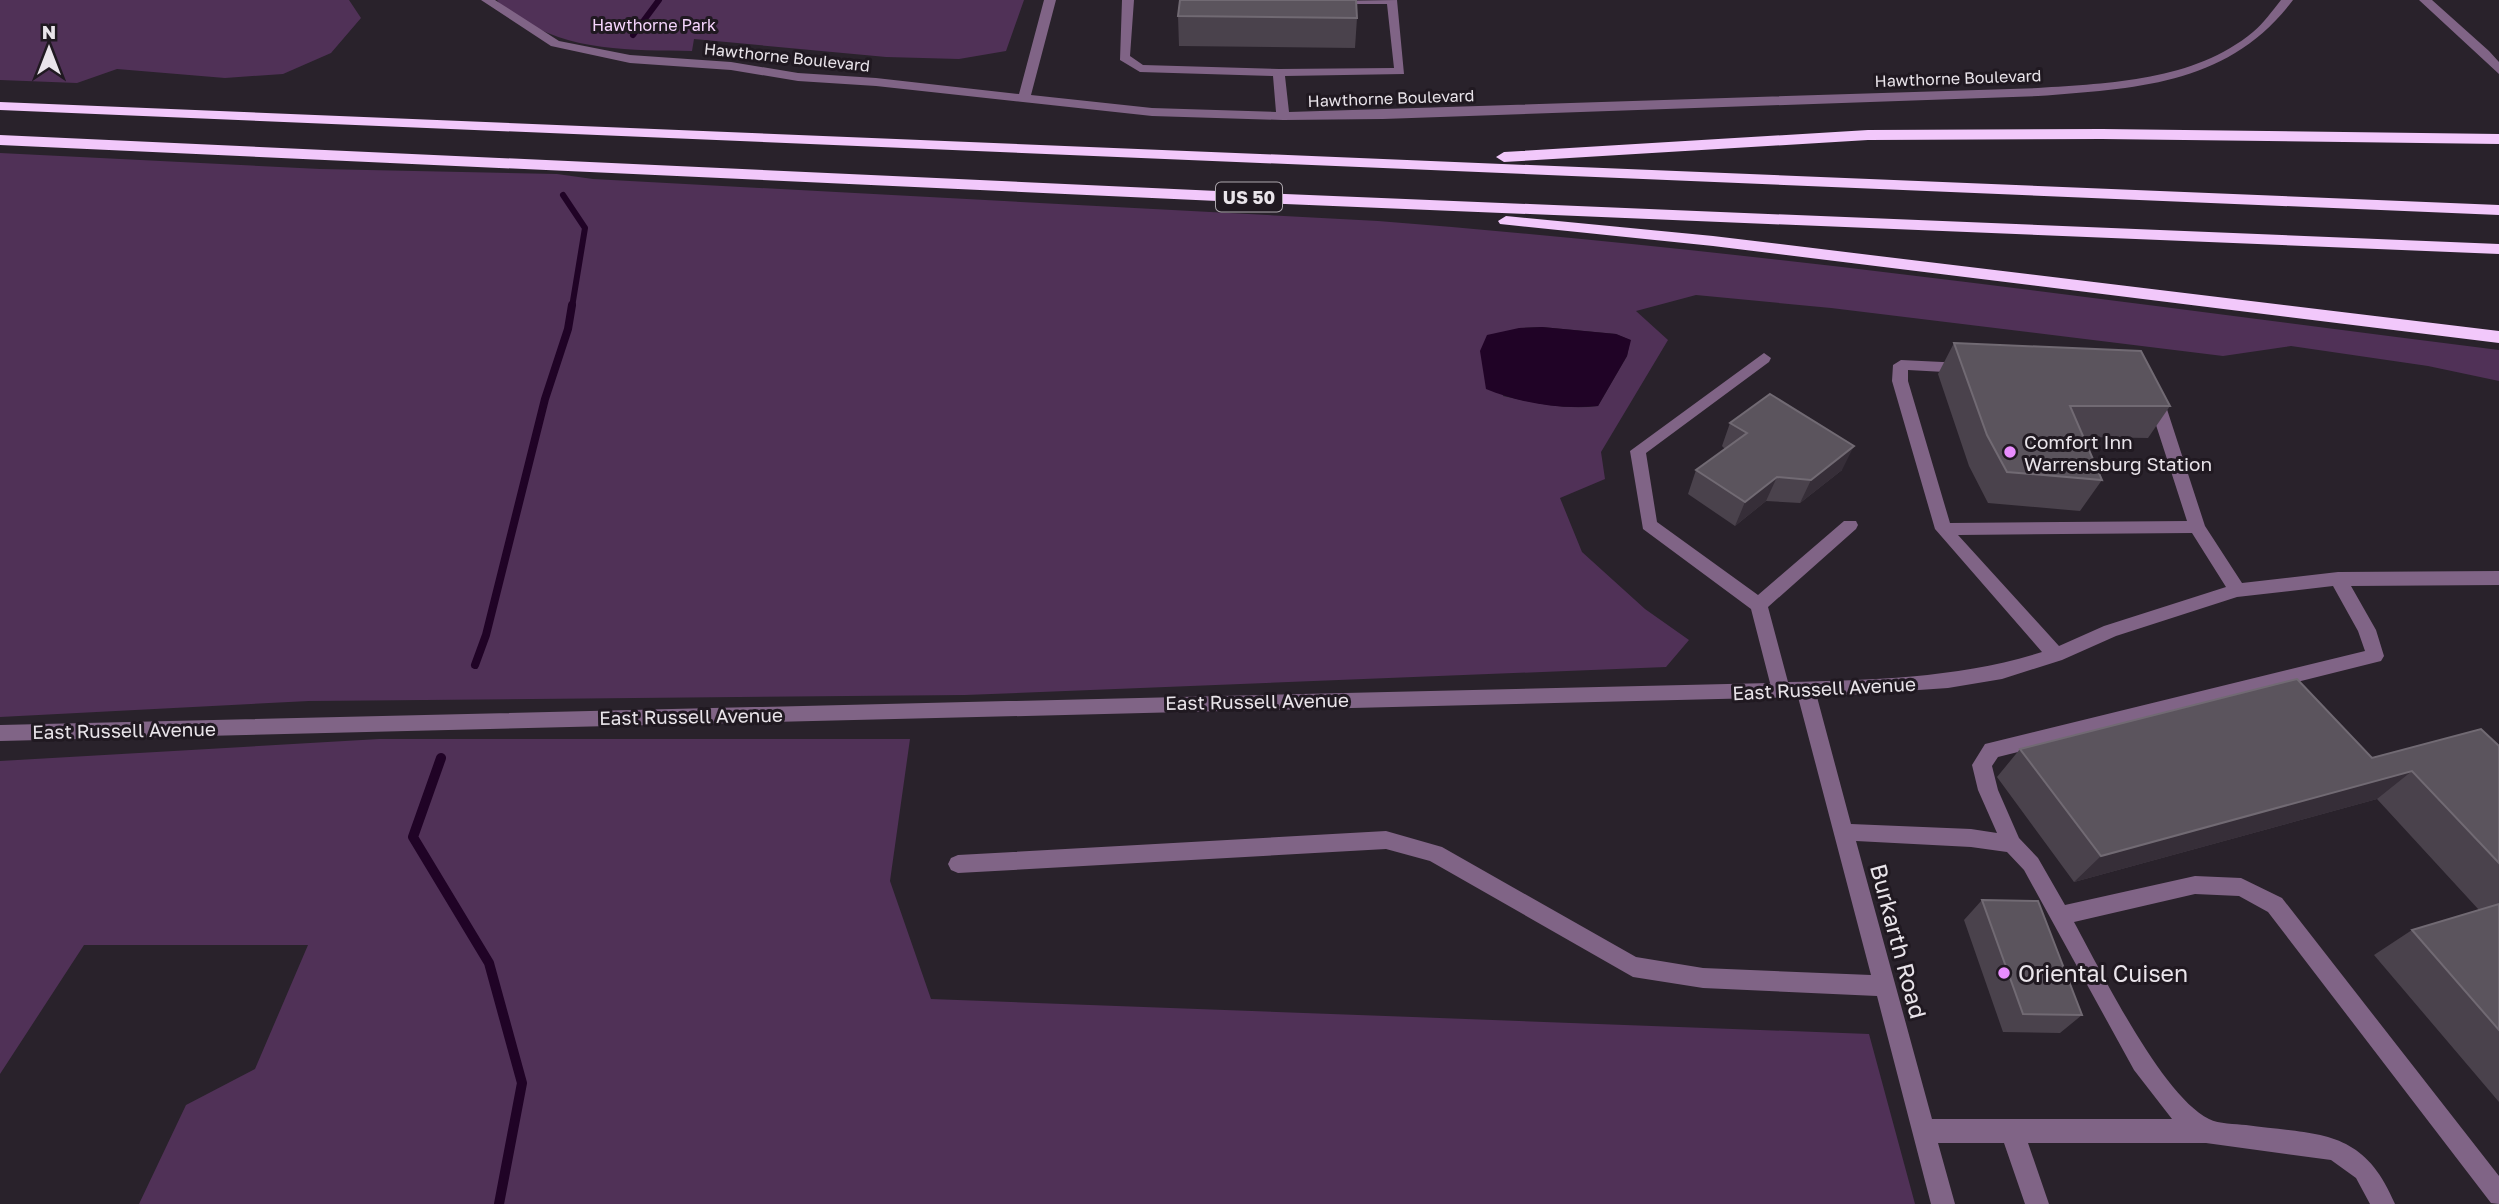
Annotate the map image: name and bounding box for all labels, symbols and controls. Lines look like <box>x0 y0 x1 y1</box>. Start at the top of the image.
north arrow <box>14 14 84 84</box>
park label: Hawthorne Park <box>592 15 716 35</box>
text: N <box>42 20 56 43</box>
street label: Hawthorne Boulevard <box>703 38 871 76</box>
street label: Hawthorne Boulevard <box>1874 65 2042 91</box>
street label: Hawthorne Boulevard <box>1307 85 1475 111</box>
road number: US 50 <box>1216 182 1282 212</box>
place label: Comfort Inn Warrensburg Station <box>2024 430 2212 475</box>
marker: Comfort Inn Warrensburg Station <box>2002 444 2018 460</box>
street label: East Russell Avenue <box>1732 672 1916 704</box>
street label: East Russell Avenue <box>1165 688 1349 714</box>
street label: East Russell Avenue <box>599 703 783 729</box>
street label: East Russell Avenue <box>32 717 216 743</box>
street label: Burkarth Road <box>1865 861 1933 1021</box>
place label: Oriental Cuisen <box>2018 959 2188 987</box>
marker: Oriental Cuisen <box>1996 965 2012 981</box>

